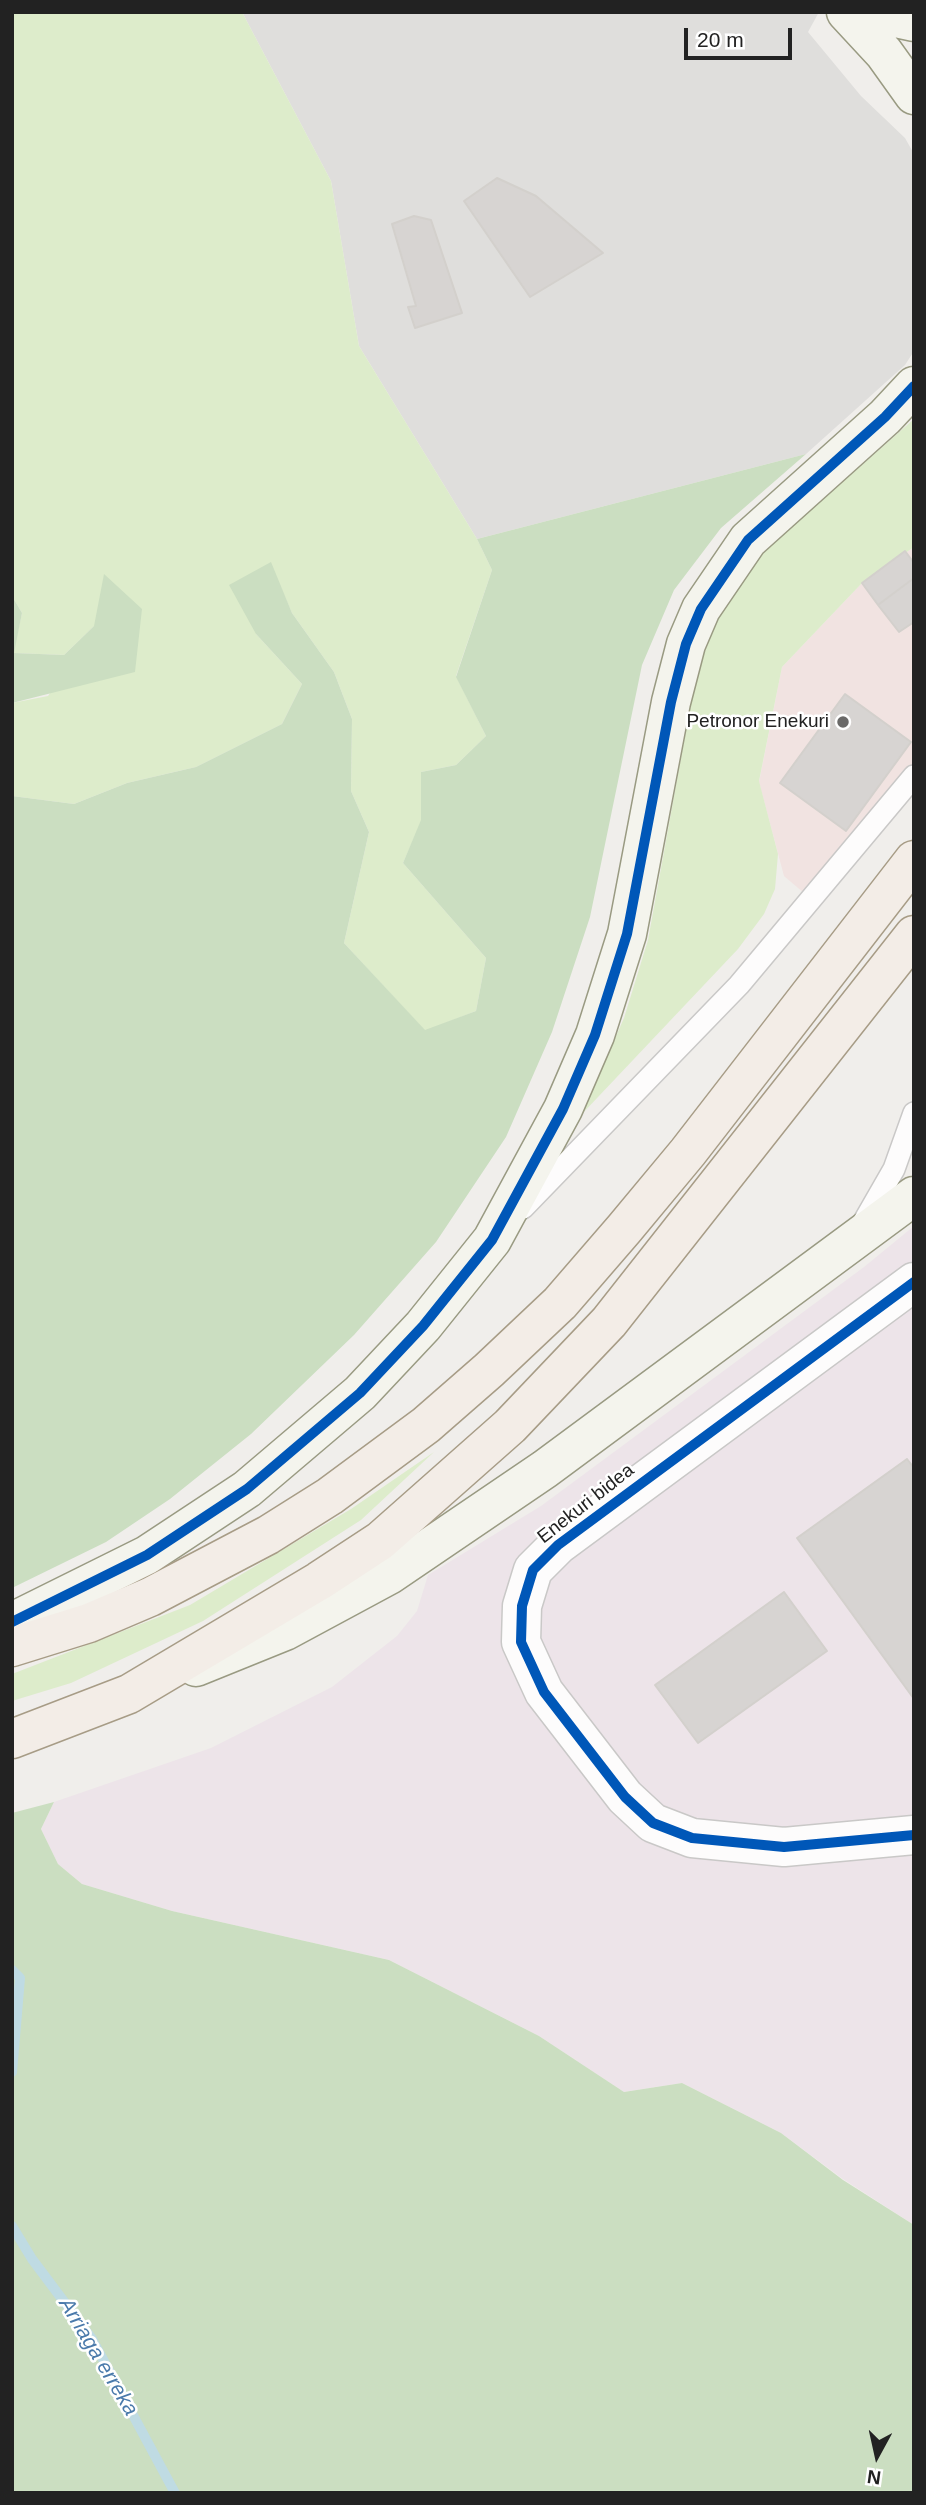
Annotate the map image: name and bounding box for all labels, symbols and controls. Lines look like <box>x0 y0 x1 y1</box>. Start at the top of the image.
scale bar <box>688 14 796 58</box>
text: 20 m <box>697 28 744 51</box>
place label: Petronor Enekuri <box>686 711 829 733</box>
marker: Petronor Enekuri <box>835 714 851 730</box>
street label: Enekuri bidea <box>533 1459 639 1549</box>
water label: Arriaga erreka <box>53 2293 143 2421</box>
north arrow <box>842 2421 912 2491</box>
text: N <box>866 2466 882 2489</box>

